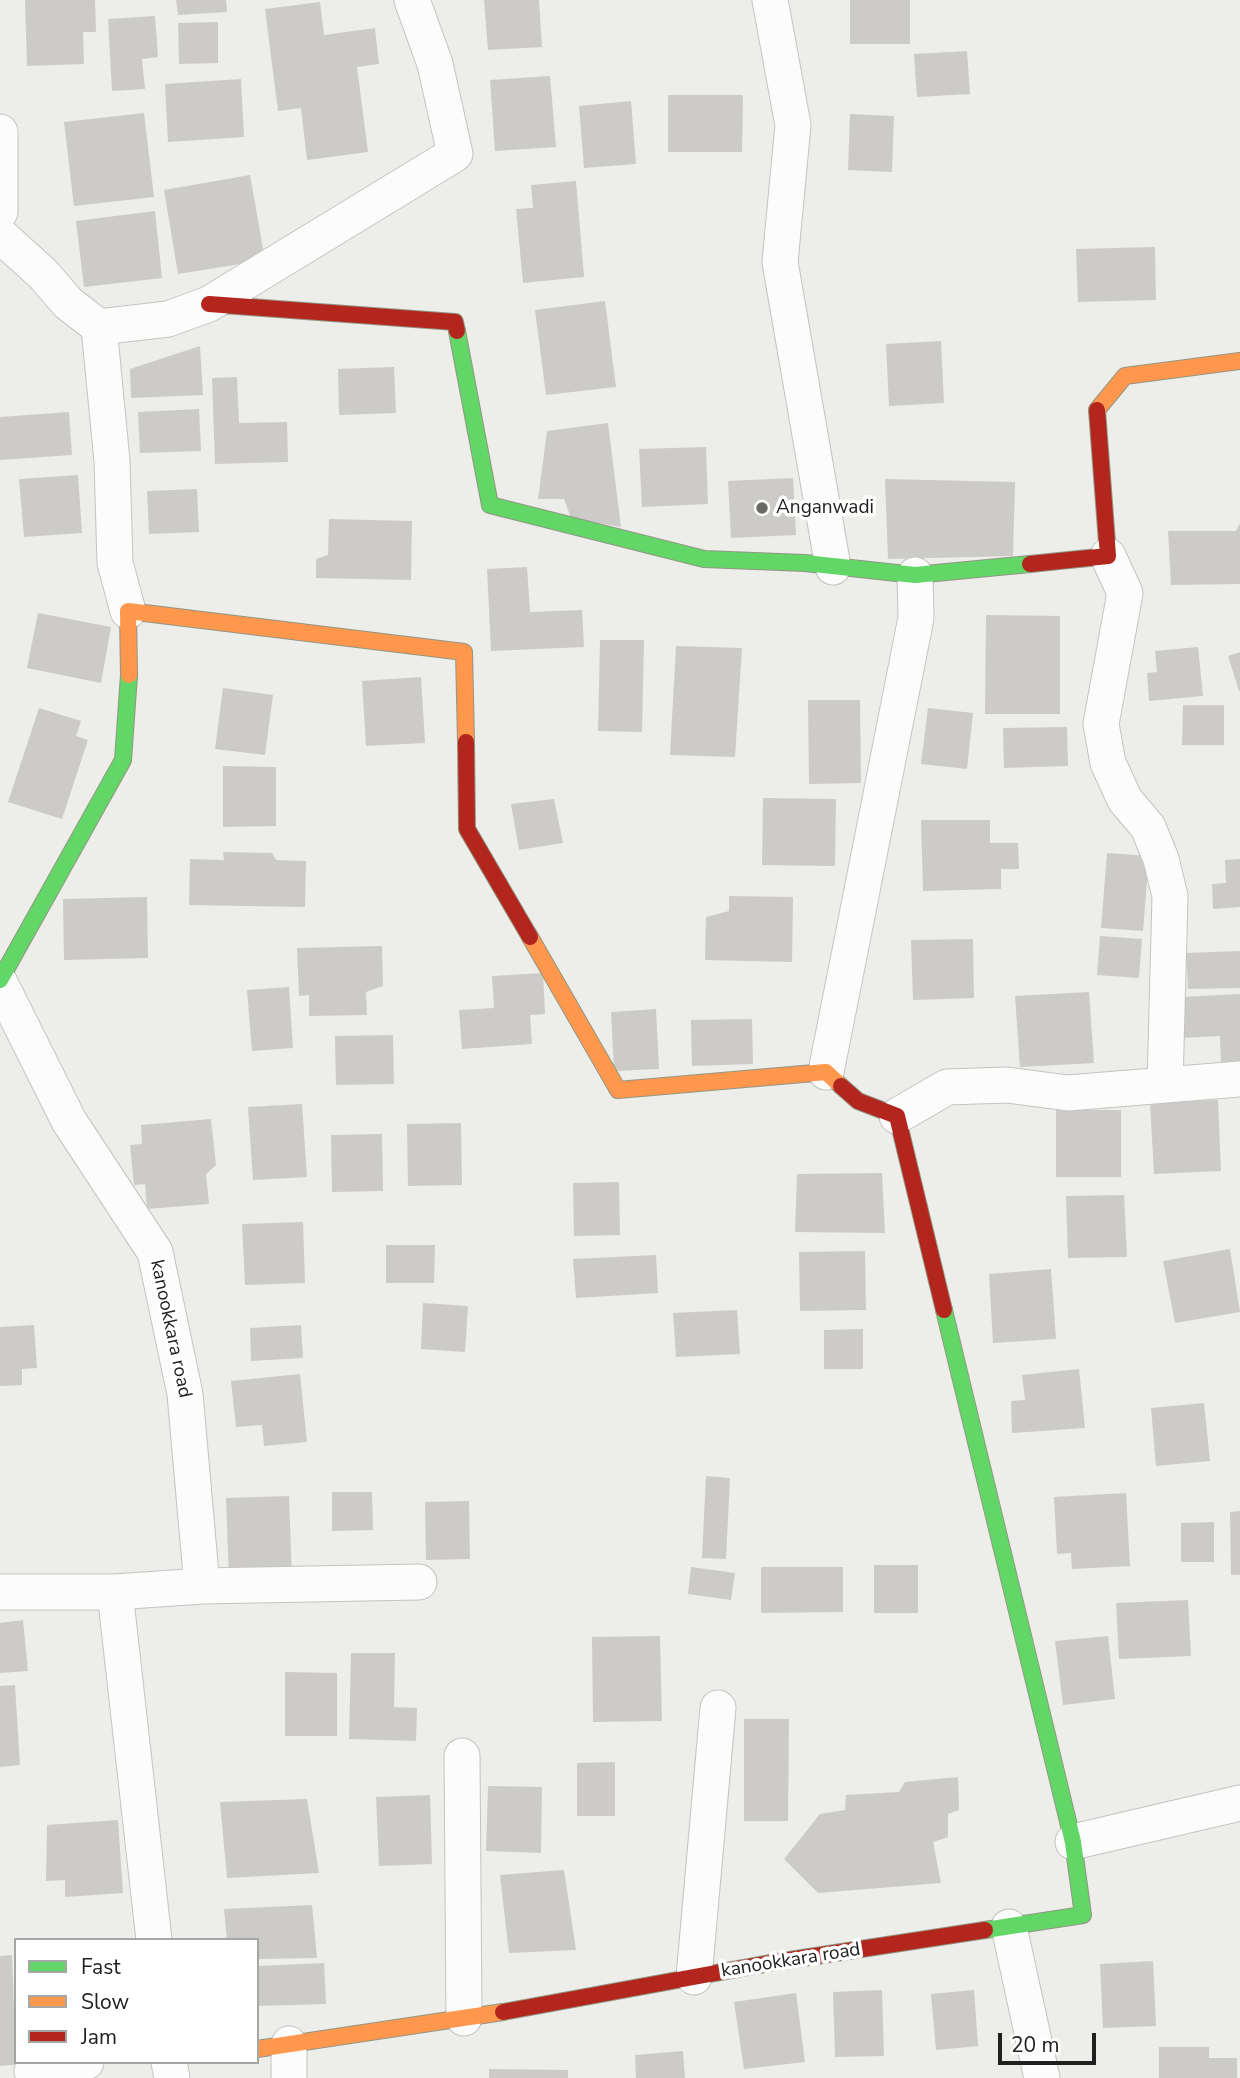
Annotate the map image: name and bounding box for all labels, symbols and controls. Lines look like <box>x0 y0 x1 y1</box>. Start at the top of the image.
place label: Anganwadi <box>776 497 874 519</box>
marker: Anganwadi <box>754 500 770 516</box>
street label: kanookkara road <box>144 1258 196 1400</box>
legend <box>14 1938 259 2064</box>
street label: kanookkara road <box>720 1939 862 1983</box>
text: Fast <box>81 1953 121 1981</box>
text: Slow <box>81 1988 129 2016</box>
scale bar <box>1002 2018 1100 2062</box>
text: Jam <box>81 2023 117 2051</box>
text: 20 m <box>1011 2031 1060 2059</box>

